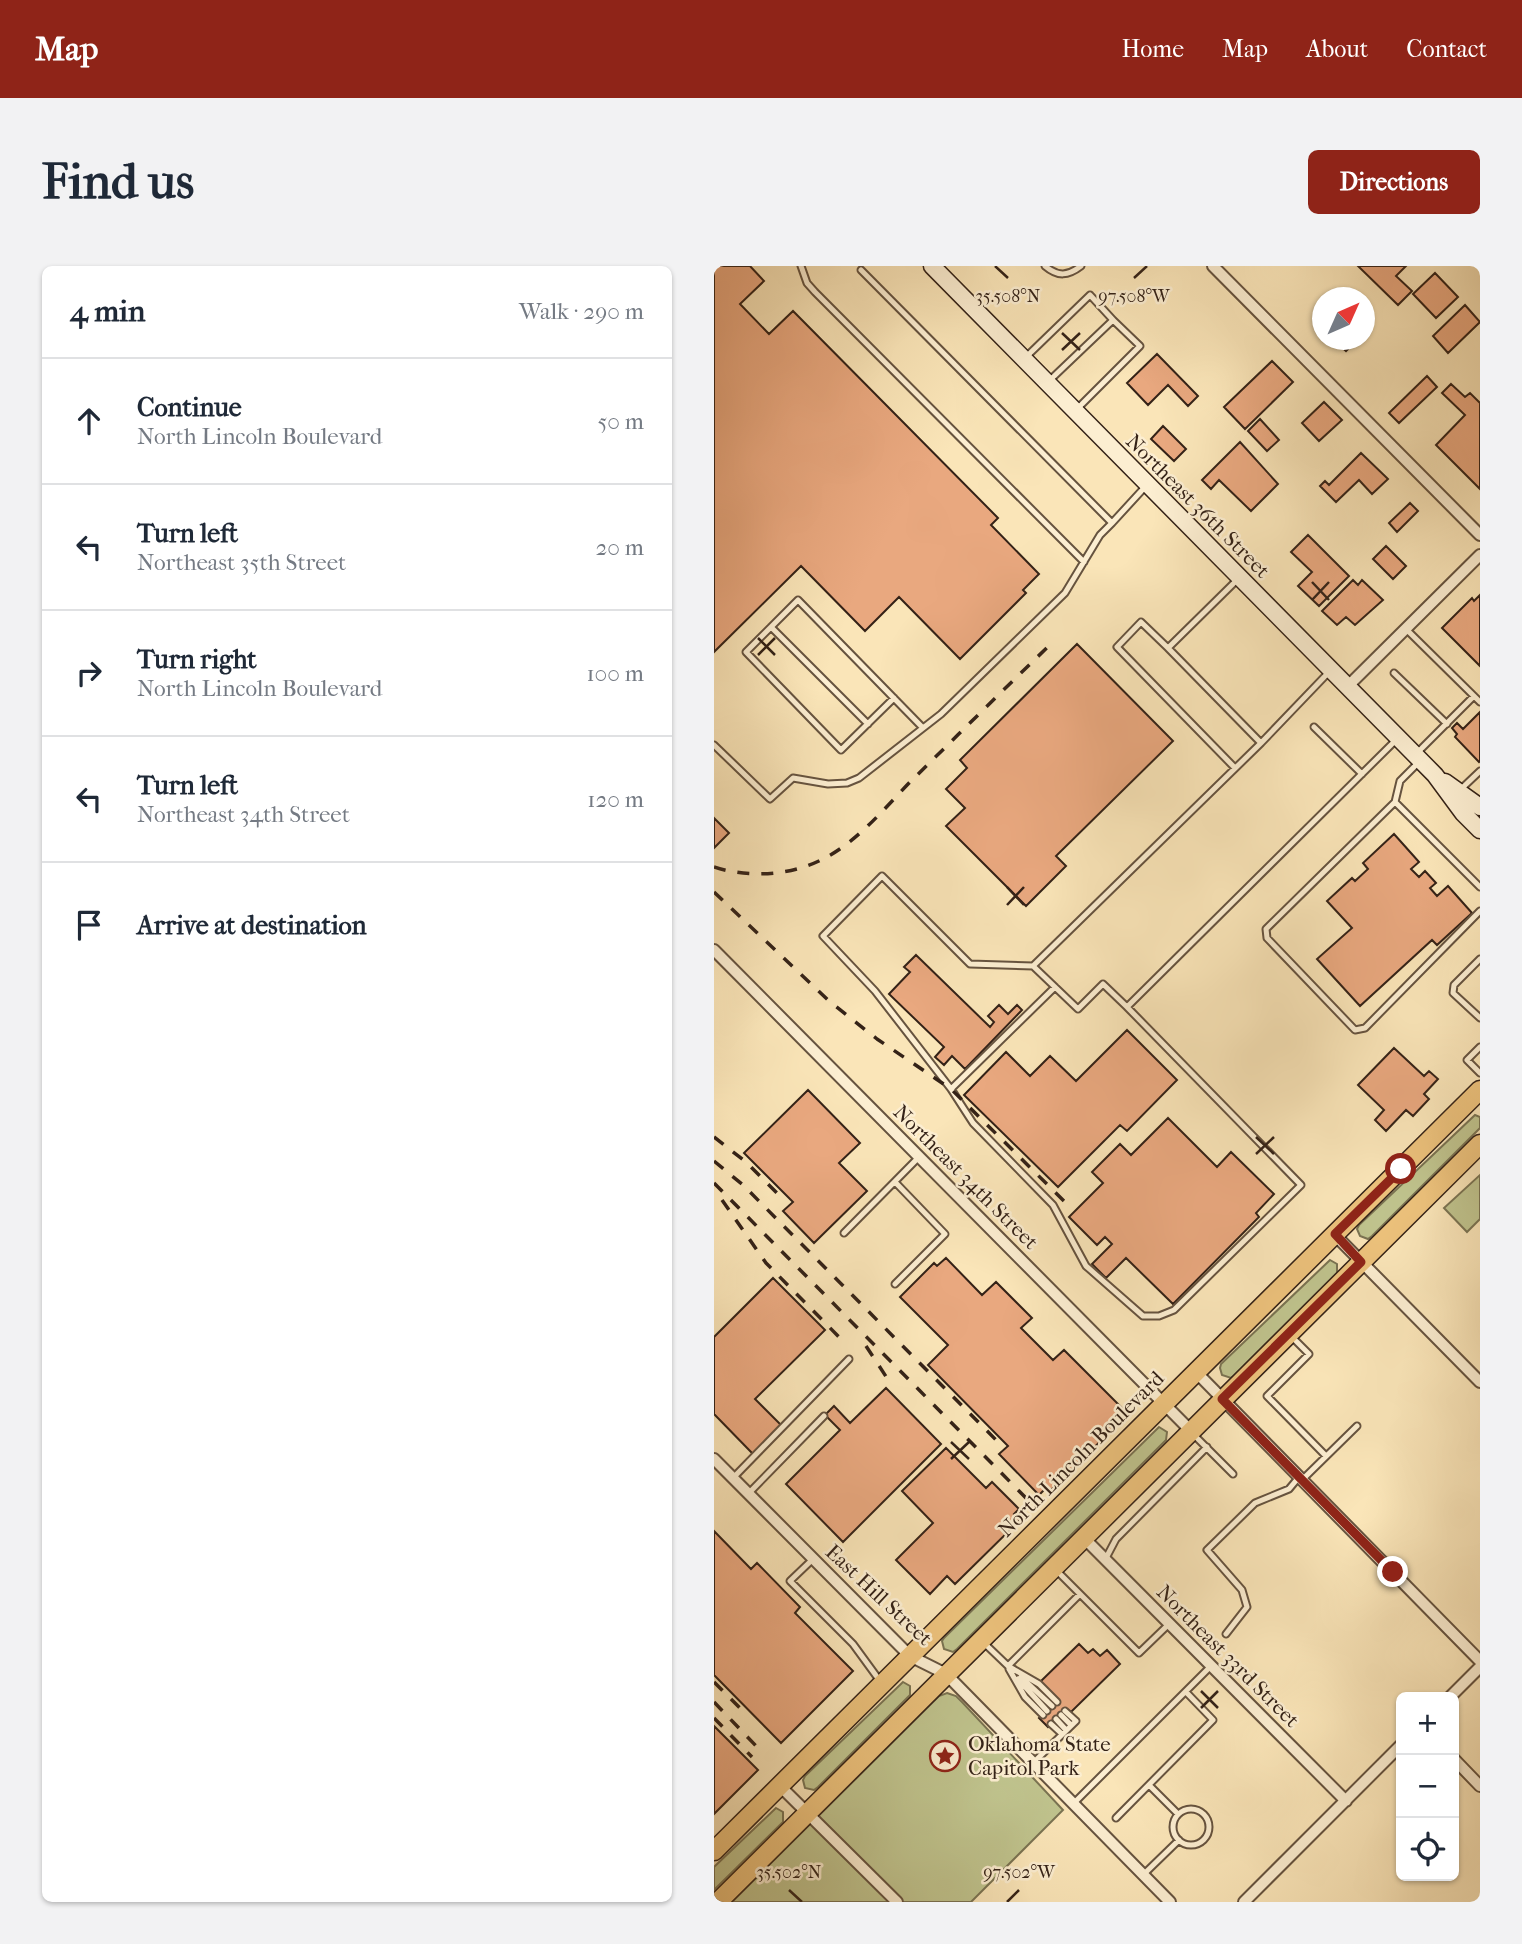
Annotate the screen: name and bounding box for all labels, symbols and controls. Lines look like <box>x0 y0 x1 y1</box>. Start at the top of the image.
text: Map <box>35 30 98 69</box>
text: Home <box>1122 35 1184 63</box>
text: Map <box>1222 35 1268 63</box>
text: About <box>1306 35 1368 63</box>
text: Contact <box>1406 35 1487 63</box>
button: Directions <box>1308 150 1480 214</box>
text: Find us <box>42 153 194 211</box>
text: 35.508°N <box>976 286 1041 307</box>
text: 97.508°W <box>1098 286 1171 307</box>
north arrow <box>1312 287 1375 350</box>
text: 4 min <box>70 294 145 329</box>
text: Walk · 290 m <box>519 298 644 325</box>
text: Continue <box>137 392 242 423</box>
icon: ahead <box>70 402 108 440</box>
text: 50 m <box>597 408 644 435</box>
text: North Lincoln Boulevard <box>137 423 382 450</box>
street label: Northeast 36th Street <box>1121 429 1275 583</box>
text: Turn left <box>137 518 238 549</box>
icon: left <box>70 528 108 566</box>
text: 20 m <box>595 534 644 561</box>
text: Northeast 35th Street <box>137 549 346 576</box>
text: Turn right <box>137 644 257 675</box>
icon: right <box>70 654 108 692</box>
text: 100 m <box>586 660 644 687</box>
text: North Lincoln Boulevard <box>137 675 382 702</box>
text: Turn left <box>137 770 238 801</box>
icon: left <box>70 780 108 818</box>
text: 120 m <box>587 786 644 813</box>
text: Northeast 34th Street <box>137 801 350 828</box>
icon: arrive <box>70 906 108 944</box>
text: Arrive at destination <box>137 910 367 941</box>
street label: Northeast 34th Street <box>889 1100 1044 1255</box>
route start <box>1385 1153 1416 1184</box>
street label: North Lincoln Boulevard <box>993 1366 1169 1542</box>
street label: East Hill Street <box>821 1540 938 1651</box>
route end <box>1377 1556 1408 1587</box>
street label: Northeast 33rd Street <box>1152 1580 1305 1733</box>
map controls <box>1396 1692 1459 1881</box>
button: + <box>1396 1692 1459 1755</box>
place label: Oklahoma State Capitol Park <box>968 1732 1111 1780</box>
place icon: Oklahoma State Capitol Park <box>928 1739 962 1773</box>
button: − <box>1396 1755 1459 1818</box>
button: locate <box>1396 1818 1459 1881</box>
text: 35.502°N <box>756 1862 822 1883</box>
text: 97.502°W <box>983 1862 1056 1883</box>

